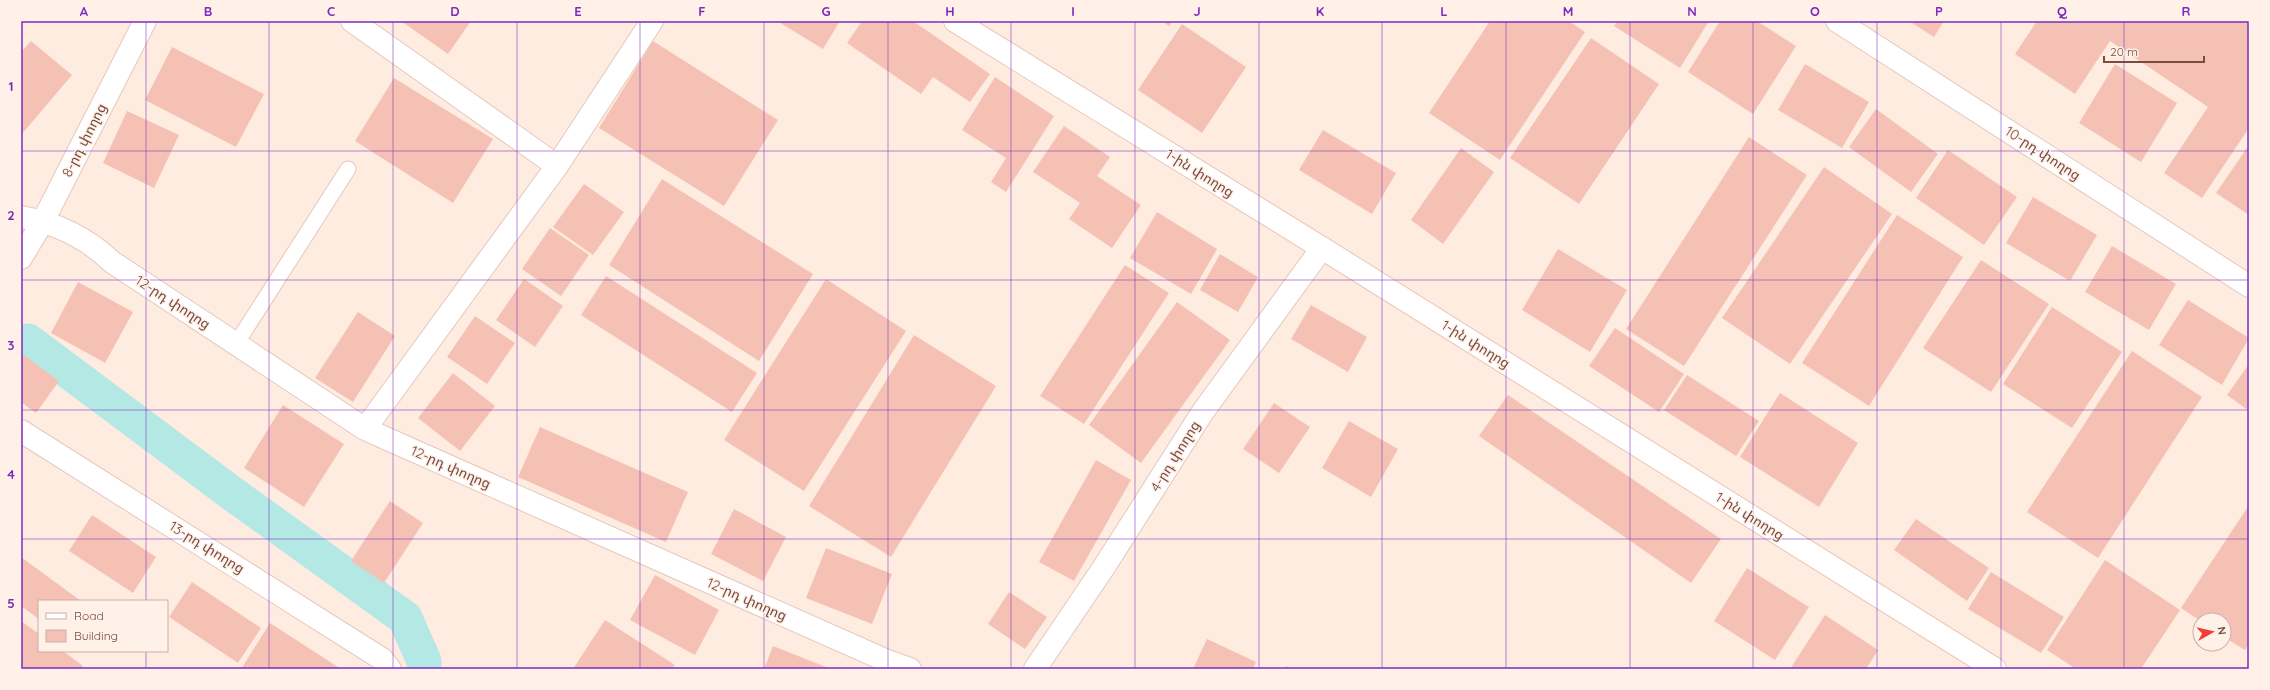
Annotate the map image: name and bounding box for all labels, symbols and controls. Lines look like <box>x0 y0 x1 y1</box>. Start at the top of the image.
text: A <box>80 3 89 19</box>
text: B <box>204 3 212 19</box>
text: C <box>327 3 335 19</box>
text: D <box>450 3 460 19</box>
text: E <box>574 3 582 19</box>
text: F <box>698 3 706 19</box>
text: G <box>821 3 831 19</box>
text: H <box>945 3 955 19</box>
text: I <box>1071 3 1075 19</box>
text: J <box>1193 3 1201 19</box>
text: K <box>1316 3 1325 19</box>
text: L <box>1440 3 1448 19</box>
text: M <box>1563 3 1573 19</box>
text: N <box>1687 3 1697 19</box>
text: O <box>1810 3 1820 19</box>
text: P <box>1935 3 1943 19</box>
text: Q <box>2057 3 2068 19</box>
text: R <box>2182 3 2191 19</box>
scale bar <box>2104 38 2204 64</box>
text: 20 m <box>2110 44 2138 59</box>
text: 1 <box>8 78 14 94</box>
street label: 8-րդ փողոց <box>58 100 110 180</box>
street label: 10-րդ փողոց <box>2002 122 2084 184</box>
street label: 1-ին փողոց <box>1162 145 1238 201</box>
text: 2 <box>7 207 15 223</box>
street label: 12-րդ փողոց <box>132 271 214 333</box>
street label: 1-ին փողոց <box>1438 316 1514 372</box>
text: 3 <box>8 337 15 353</box>
street label: 4-րդ փողոց <box>1146 417 1204 495</box>
street label: 12-րդ փողոց <box>408 441 494 493</box>
text: 4 <box>7 466 15 482</box>
street label: 1-ին փողոց <box>1712 488 1788 544</box>
street label: 13-րդ փողոց <box>166 517 248 577</box>
street label: 12-րդ փողոց <box>704 573 790 625</box>
text: 5 <box>7 595 15 611</box>
legend <box>38 600 168 652</box>
text: Road <box>74 608 104 623</box>
north arrow <box>2192 612 2232 652</box>
text: N <box>2214 626 2229 636</box>
text: Building <box>74 628 118 643</box>

